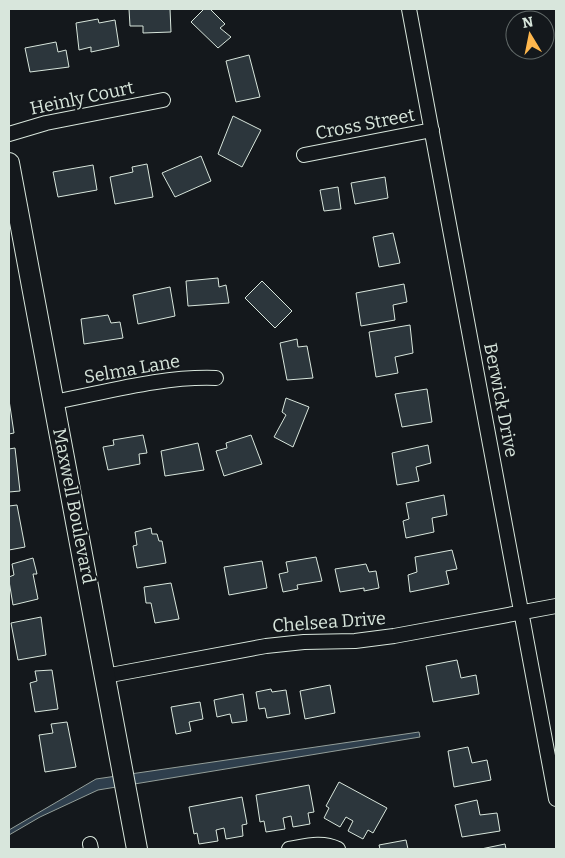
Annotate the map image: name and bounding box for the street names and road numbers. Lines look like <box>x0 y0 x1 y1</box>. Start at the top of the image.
street label: Heinly Court <box>28 76 136 120</box>
street label: Cross Street <box>314 104 417 144</box>
street label: Berwick Drive <box>479 341 523 459</box>
street label: Selma Lane <box>82 350 182 388</box>
street label: Maxwell Boulevard <box>48 426 100 586</box>
street label: Chelsea Drive <box>272 607 386 637</box>

